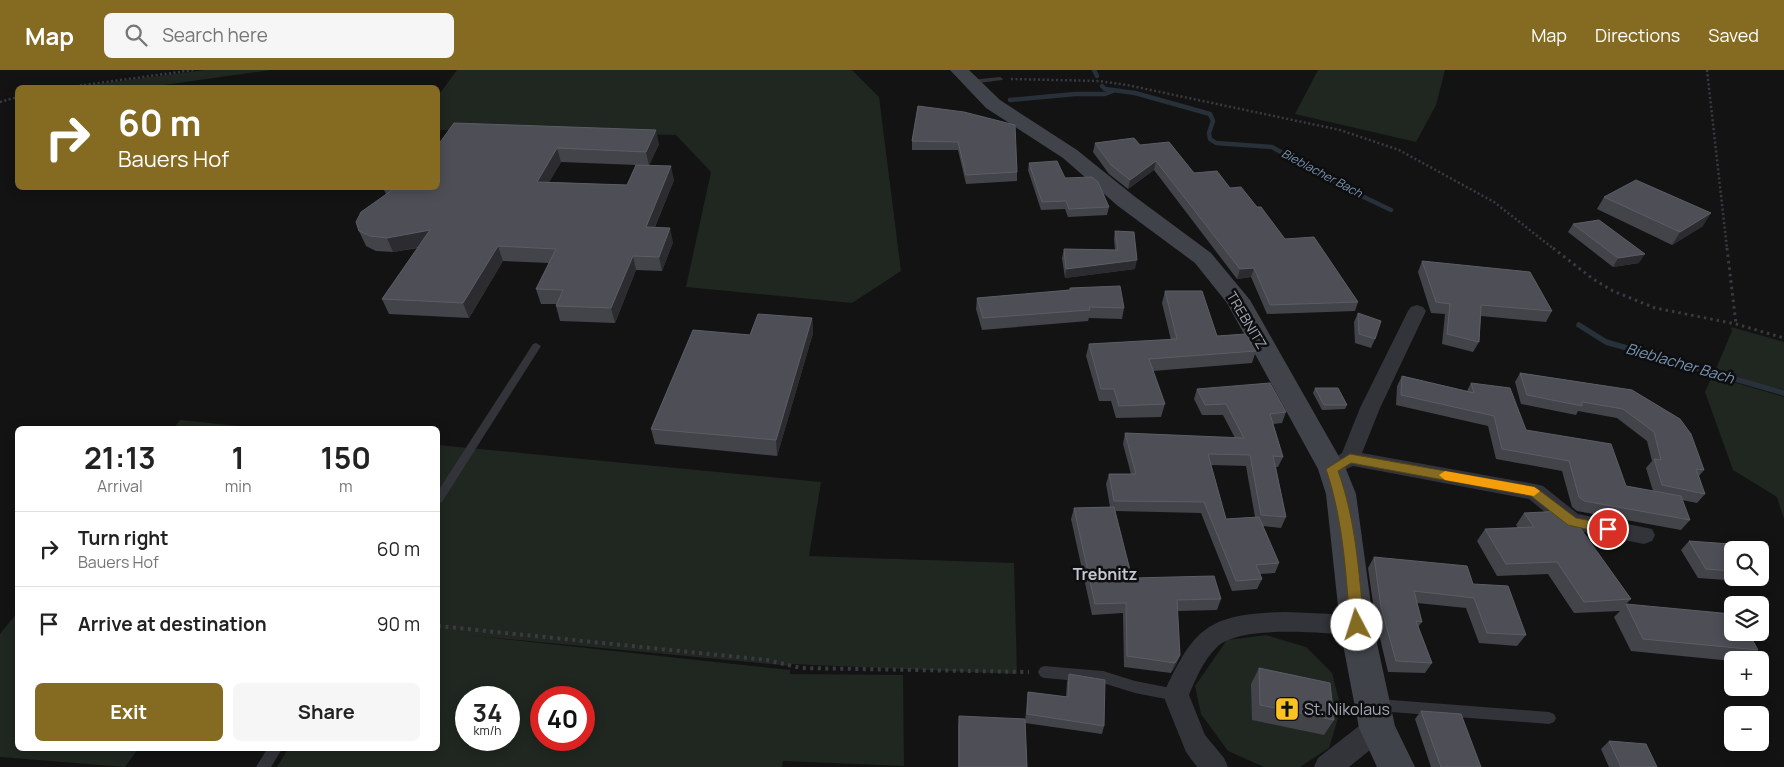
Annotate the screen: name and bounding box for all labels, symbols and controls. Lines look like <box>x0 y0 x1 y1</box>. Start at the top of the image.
search box <box>104 13 454 58</box>
text: Map <box>25 19 74 52</box>
icon: search <box>122 21 150 49</box>
text: Search here <box>162 22 268 48</box>
text: Map <box>1531 23 1567 47</box>
text: Directions <box>1595 23 1680 47</box>
text: Saved <box>1708 23 1759 47</box>
text: 60 m <box>118 99 201 147</box>
icon: right <box>35 105 100 170</box>
text: Bauers Hof <box>118 144 229 174</box>
water label: Bieblacher Bach <box>1279 145 1366 202</box>
street label: TREBNITZ <box>1222 288 1272 352</box>
water label: Bieblacher Bach <box>1624 338 1737 389</box>
text: 21:13 <box>84 437 156 478</box>
text: 1 <box>232 437 245 478</box>
text: 150 <box>321 437 371 478</box>
text: Arrival <box>97 475 143 497</box>
text: min <box>225 475 252 497</box>
text: m <box>339 475 353 497</box>
pin <box>1587 508 1629 550</box>
icon: arrive <box>1594 515 1622 543</box>
text: Turn right <box>78 525 168 551</box>
icon: right <box>35 535 63 563</box>
text: 60 m <box>377 536 420 562</box>
map controls <box>1724 541 1769 751</box>
button: search <box>1724 541 1769 586</box>
text: Bauers Hof <box>78 551 159 573</box>
district label: Trebnitz <box>1073 563 1137 585</box>
button: layers <box>1724 596 1769 641</box>
position arrow <box>1330 598 1382 650</box>
icon: arrive <box>35 610 63 638</box>
text: Arrive at destination <box>78 611 267 637</box>
text: 90 m <box>377 611 420 637</box>
button: + <box>1724 651 1769 696</box>
button: Exit <box>35 683 223 741</box>
button: Share <box>233 683 420 741</box>
speed limit sign: 40 <box>530 686 595 751</box>
text: 34 <box>473 695 502 730</box>
church icon: St. Nikolaus <box>1274 696 1300 722</box>
place label: St. Nikolaus <box>1304 698 1390 720</box>
button: − <box>1724 706 1769 751</box>
text: km/h <box>474 722 501 739</box>

